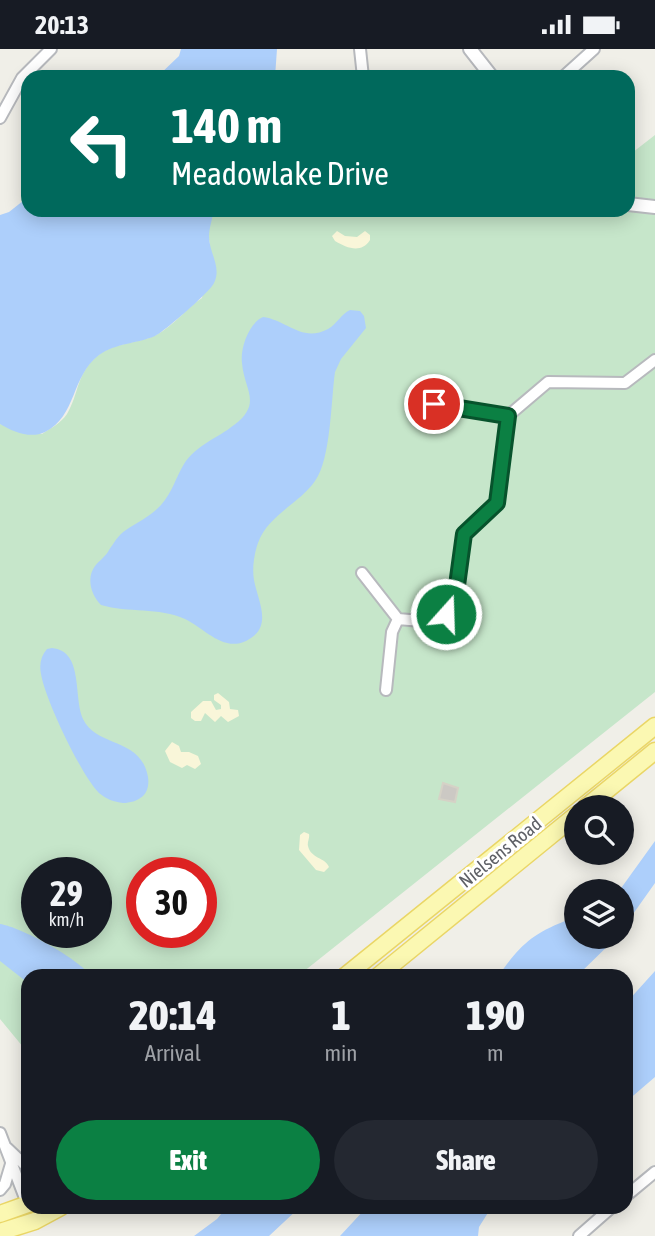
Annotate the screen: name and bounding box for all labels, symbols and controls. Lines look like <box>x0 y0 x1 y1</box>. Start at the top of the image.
text: 20:13 <box>35 10 89 40</box>
text: 140 m <box>171 97 282 153</box>
icon: left <box>56 98 147 189</box>
text: Meadowlake Drive <box>171 155 389 192</box>
pin <box>404 374 464 434</box>
icon: arrive <box>415 385 453 423</box>
position arrow <box>409 577 483 651</box>
map controls <box>564 795 634 949</box>
button: search <box>564 795 634 865</box>
street label: Nielsens Road <box>454 812 546 892</box>
speed limit sign: 30 <box>126 857 217 948</box>
text: 29 <box>50 873 83 913</box>
button: layers <box>564 879 634 949</box>
text: km/h <box>49 909 84 930</box>
text: 20:14 <box>129 991 216 1039</box>
text: 1 <box>331 991 351 1039</box>
text: 190 <box>466 991 525 1039</box>
text: Arrival <box>145 1040 201 1066</box>
text: min <box>325 1040 358 1066</box>
text: m <box>487 1040 504 1066</box>
button: Exit <box>56 1120 320 1200</box>
button: Share <box>334 1120 598 1200</box>

